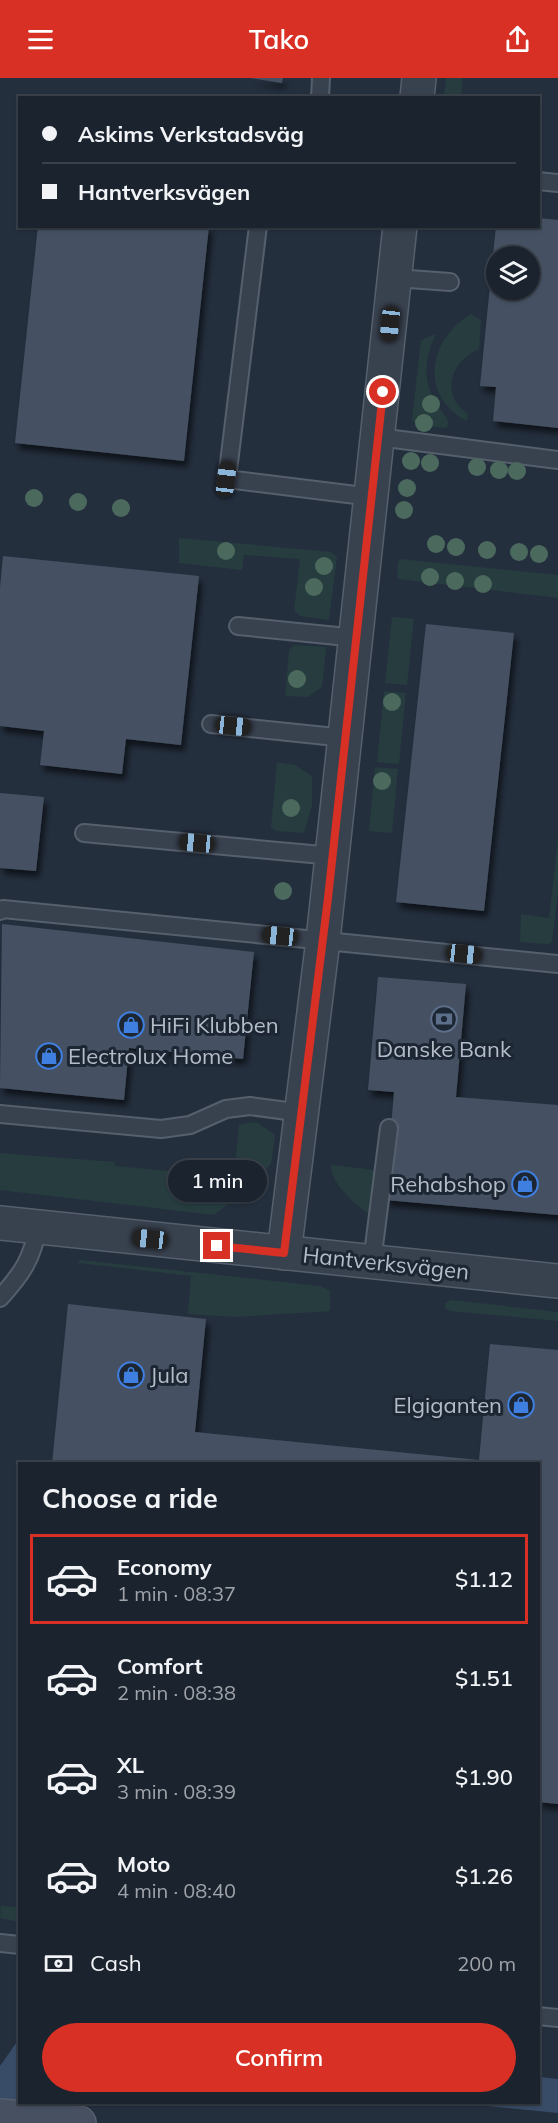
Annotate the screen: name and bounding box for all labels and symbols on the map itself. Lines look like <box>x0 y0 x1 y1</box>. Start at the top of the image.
car <box>379 305 401 343</box>
route start <box>369 378 396 405</box>
car <box>215 460 237 498</box>
car <box>214 715 252 737</box>
car <box>178 832 216 854</box>
car <box>261 925 299 947</box>
car <box>445 943 483 965</box>
bank icon: Danske Bank <box>429 1004 459 1034</box>
shop icon: HiFi Klubben <box>116 1010 146 1040</box>
place label: HiFi Klubben <box>150 1011 279 1039</box>
place label: Danske Bank <box>377 1035 512 1063</box>
shop icon: Electrolux Home <box>34 1041 64 1071</box>
place label: Electrolux Home <box>68 1042 233 1070</box>
callout: 1 min <box>168 1159 266 1201</box>
shop icon: Rehabshop <box>510 1169 540 1199</box>
place label: Rehabshop <box>390 1170 506 1198</box>
car <box>131 1228 169 1250</box>
route end <box>203 1232 230 1259</box>
street label: Hantverksvägen <box>301 1240 471 1286</box>
shop icon: Jula <box>116 1360 146 1390</box>
place label: Jula <box>150 1361 188 1389</box>
shop icon: Elgiganten <box>506 1390 536 1420</box>
place label: Elgiganten <box>394 1391 502 1419</box>

